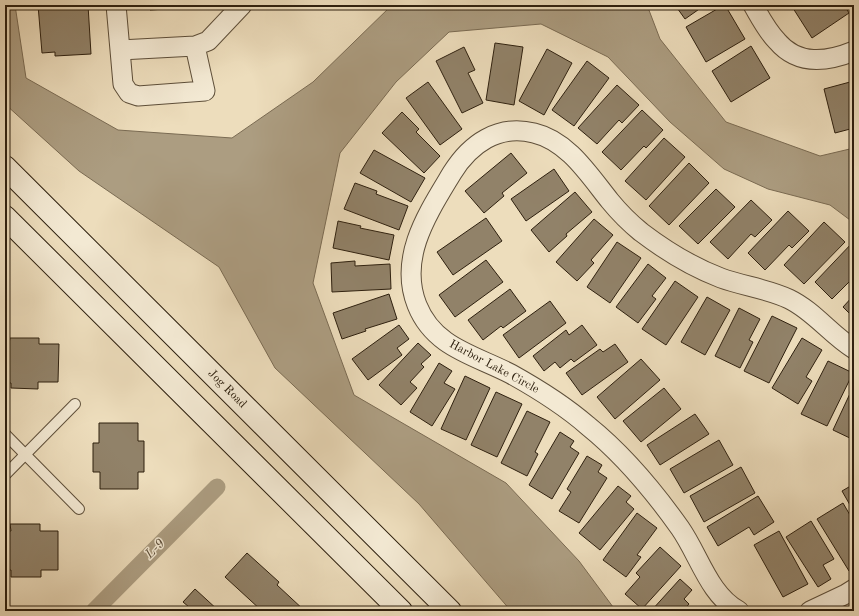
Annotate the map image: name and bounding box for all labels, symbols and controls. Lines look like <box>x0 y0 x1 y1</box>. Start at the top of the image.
street label: Harbor Lake Circle <box>447 338 541 396</box>
street label: Jog Road <box>205 367 249 411</box>
water label: L-9 <box>142 537 167 562</box>

